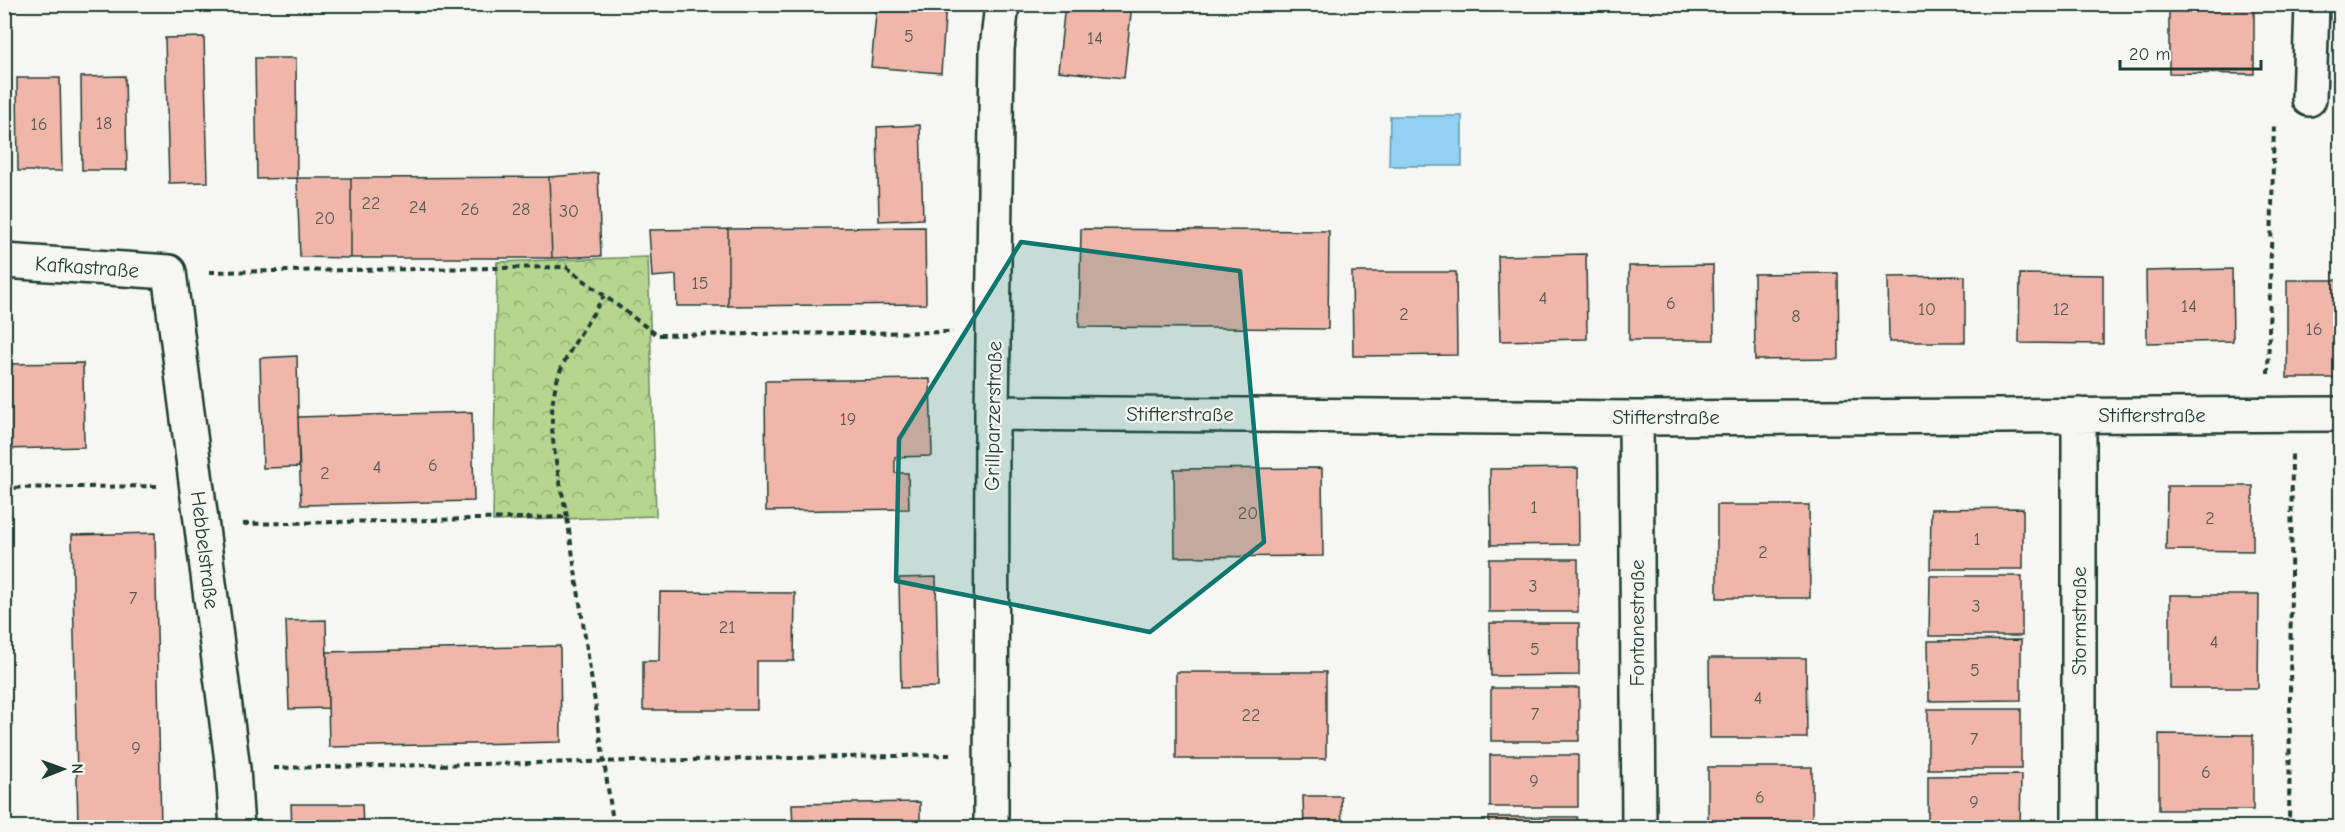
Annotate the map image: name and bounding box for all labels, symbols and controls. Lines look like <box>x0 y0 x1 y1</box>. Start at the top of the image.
house number: 5 <box>904 26 914 47</box>
house number: 14 <box>1087 28 1103 49</box>
scale bar <box>2120 33 2261 71</box>
text: 20 m <box>2129 44 2170 65</box>
house number: 18 <box>96 113 112 134</box>
house number: 16 <box>31 114 47 135</box>
house number: 22 <box>362 193 380 214</box>
house number: 24 <box>409 197 427 218</box>
house number: 26 <box>460 199 480 220</box>
house number: 28 <box>512 199 530 220</box>
house number: 30 <box>559 201 579 222</box>
house number: 20 <box>315 208 335 229</box>
street label: Kafkastraße <box>34 251 140 283</box>
house number: 15 <box>692 273 708 294</box>
house number: 4 <box>1539 288 1547 309</box>
house number: 6 <box>1666 293 1676 314</box>
house number: 14 <box>2181 296 2197 317</box>
house number: 10 <box>1918 299 1936 320</box>
house number: 12 <box>2053 299 2069 320</box>
house number: 2 <box>1399 304 1409 325</box>
house number: 8 <box>1791 306 1801 327</box>
house number: 16 <box>2306 319 2322 340</box>
street label: Grillparzerstraße <box>980 341 1006 491</box>
street label: Stifterstraße <box>1126 402 1234 426</box>
street label: Stifterstraße <box>2098 403 2206 427</box>
street label: Stifterstraße <box>1612 405 1720 429</box>
house number: 19 <box>840 409 856 430</box>
house number: 6 <box>428 455 438 476</box>
house number: 4 <box>373 457 381 478</box>
house number: 2 <box>320 463 330 484</box>
street label: Hebbelstraße <box>186 490 224 610</box>
house number: 1 <box>1530 497 1538 518</box>
house number: 20 <box>1238 503 1258 524</box>
house number: 2 <box>2205 508 2215 529</box>
house number: 1 <box>1973 529 1981 550</box>
house number: 2 <box>1758 542 1768 563</box>
street label: Fontanestraße <box>1625 559 1649 687</box>
street label: Stormstraße <box>2067 567 2091 675</box>
house number: 3 <box>1528 576 1538 597</box>
house number: 7 <box>129 588 138 609</box>
house number: 3 <box>1971 596 1981 617</box>
house number: 21 <box>719 617 735 638</box>
house number: 4 <box>2210 632 2218 653</box>
house number: 5 <box>1530 639 1540 660</box>
house number: 5 <box>1970 660 1980 681</box>
house number: 4 <box>1754 688 1762 709</box>
house number: 7 <box>1531 704 1540 725</box>
house number: 22 <box>1242 705 1260 726</box>
house number: 7 <box>1970 729 1979 750</box>
house number: 9 <box>131 738 141 759</box>
north arrow <box>33 739 93 799</box>
house number: 6 <box>2201 762 2211 783</box>
text: N <box>68 763 86 774</box>
house number: 9 <box>1529 771 1539 792</box>
house number: 6 <box>1755 787 1765 808</box>
house number: 9 <box>1969 792 1979 813</box>

